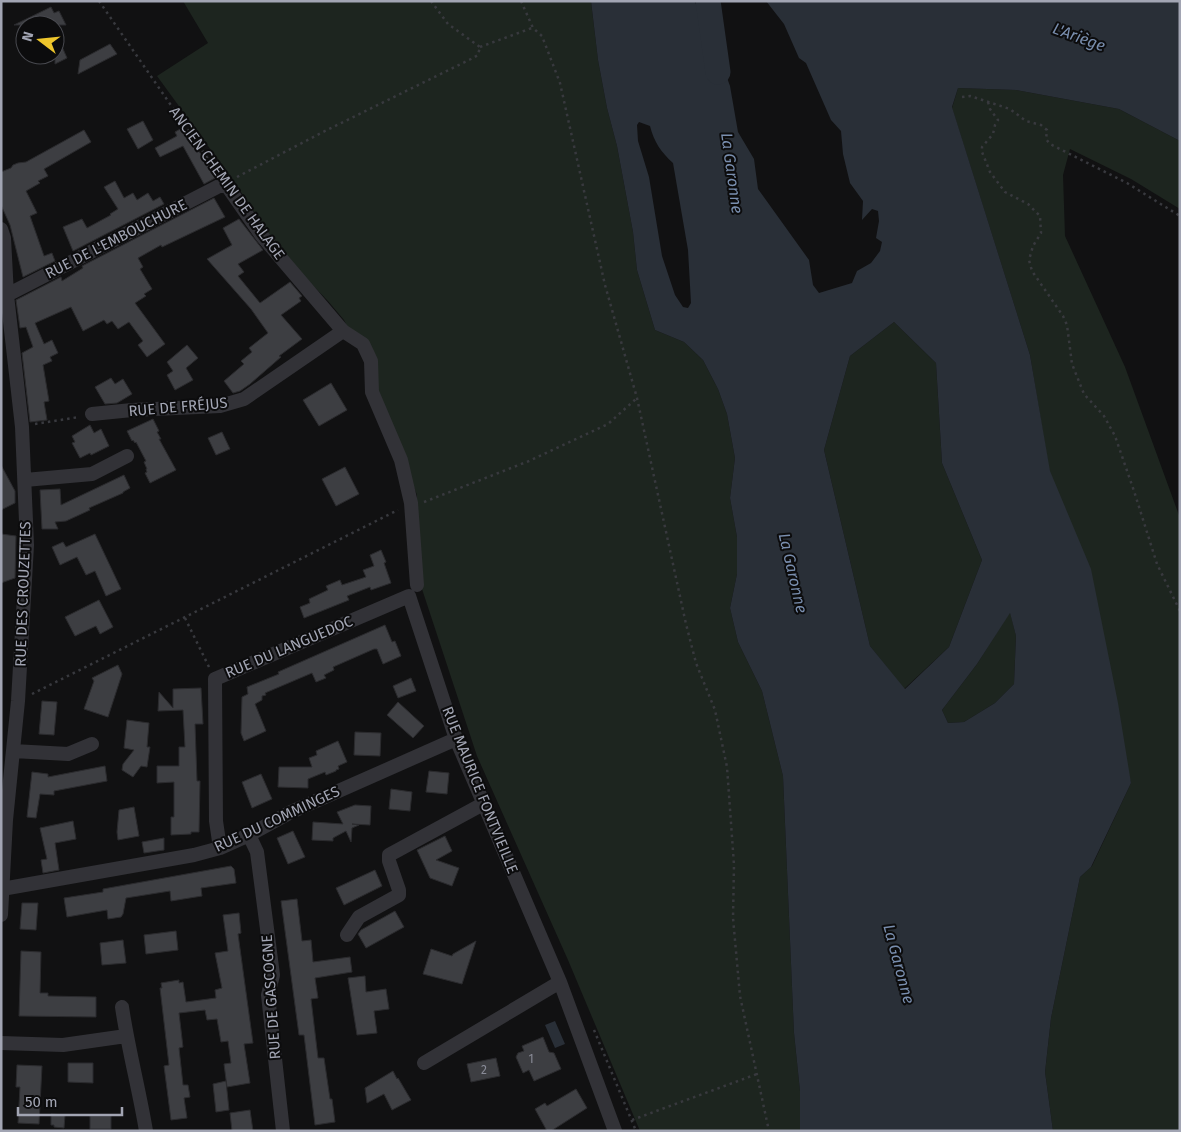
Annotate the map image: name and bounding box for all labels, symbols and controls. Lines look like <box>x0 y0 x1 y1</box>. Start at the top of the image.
north arrow <box>15 15 65 65</box>
water label: L'Ariège <box>1050 19 1108 55</box>
text: N <box>19 30 37 43</box>
street label: ANCIEN CHEMIN DE HALAGE <box>165 103 289 263</box>
water label: La Garonne <box>717 131 747 215</box>
street label: RUE DE L'EMBOUCHURE <box>42 195 190 283</box>
street label: RUE DE FRÉJUS <box>128 394 228 420</box>
street label: RUE DES CROUZETTES <box>11 521 35 667</box>
water label: La Garonne <box>775 531 811 615</box>
street label: RUE DU LANGUEDOC <box>223 612 356 682</box>
street label: RUE MAURICE FONTVIEILLE <box>438 704 522 876</box>
street label: RUE DU COMMINGES <box>211 782 343 856</box>
water label: La Garonne <box>879 922 919 1006</box>
street label: RUE DE GASCOGNE <box>258 934 284 1060</box>
house number: 1 <box>528 1052 534 1066</box>
house number: 2 <box>481 1063 487 1077</box>
scale bar <box>18 1084 121 1116</box>
text: 50 m <box>25 1093 58 1111</box>

